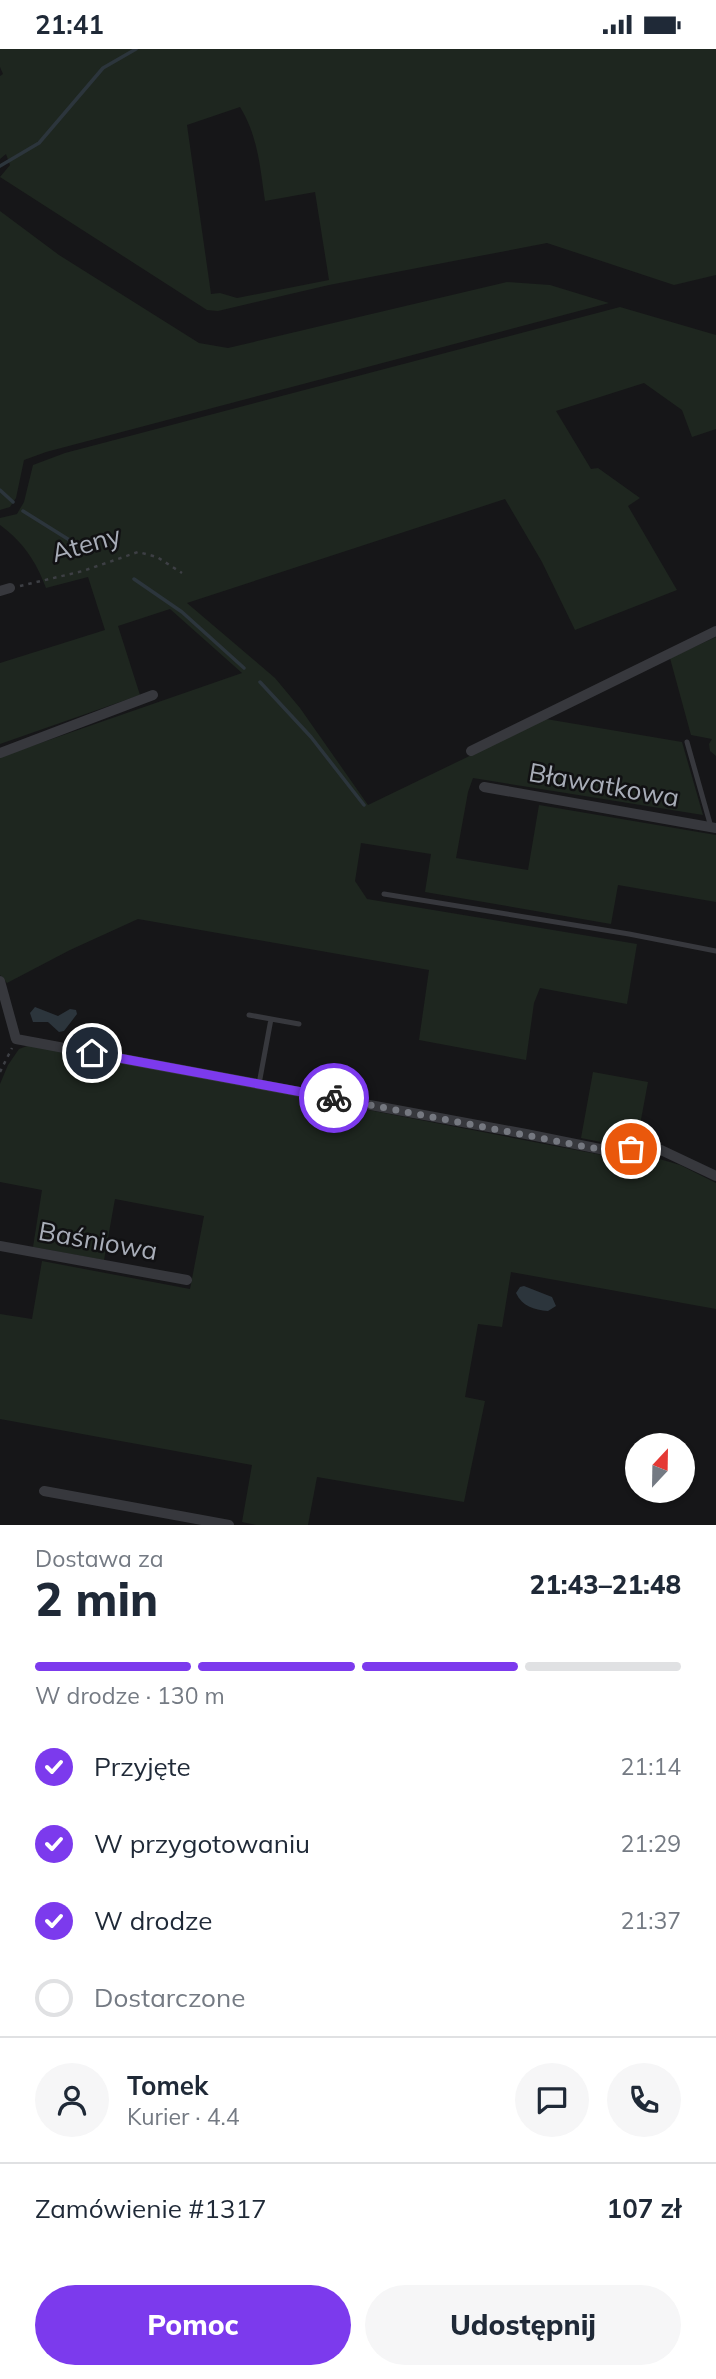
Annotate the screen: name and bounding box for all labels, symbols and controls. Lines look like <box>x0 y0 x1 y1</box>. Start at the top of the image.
text: 21:41 <box>35 8 104 41</box>
street label: Ateny <box>47 518 125 569</box>
street label: Bławatkowa <box>526 755 682 814</box>
pin <box>62 1023 122 1083</box>
icon: home <box>73 1034 111 1072</box>
courier <box>299 1063 369 1133</box>
icon: bike <box>315 1079 353 1117</box>
pin <box>601 1119 661 1179</box>
icon: bag <box>612 1130 650 1168</box>
street label: Baśniowa <box>36 1214 160 1267</box>
north arrow <box>625 1433 695 1503</box>
map controls <box>625 1433 695 1503</box>
text: Dostawa za <box>35 1544 164 1573</box>
text: 21:43–21:48 <box>530 1568 681 1601</box>
text: 2 min <box>35 1570 158 1628</box>
text: W drodze · 130 m <box>35 1681 225 1710</box>
icon: check <box>35 1748 73 1786</box>
text: Przyjęte <box>94 1750 191 1783</box>
text: 21:14 <box>621 1752 681 1781</box>
icon: check <box>35 1825 73 1863</box>
text: W przygotowaniu <box>94 1827 310 1860</box>
text: 21:29 <box>621 1829 681 1858</box>
icon: check <box>35 1902 73 1940</box>
text: W drodze <box>94 1904 212 1937</box>
text: 21:37 <box>621 1906 681 1935</box>
text: Dostarczone <box>94 1981 245 2014</box>
button: person <box>35 2063 109 2137</box>
button: chat <box>515 2063 589 2137</box>
button: phone <box>607 2063 681 2137</box>
text: Tomek <box>127 2069 208 2102</box>
text: Kurier · 4.4 <box>127 2102 239 2131</box>
text: Zamówienie #1317 <box>35 2192 267 2225</box>
text: 107 zł <box>607 2192 681 2225</box>
button: Pomoc <box>35 2285 351 2365</box>
button: Udostępnij <box>365 2285 681 2365</box>

